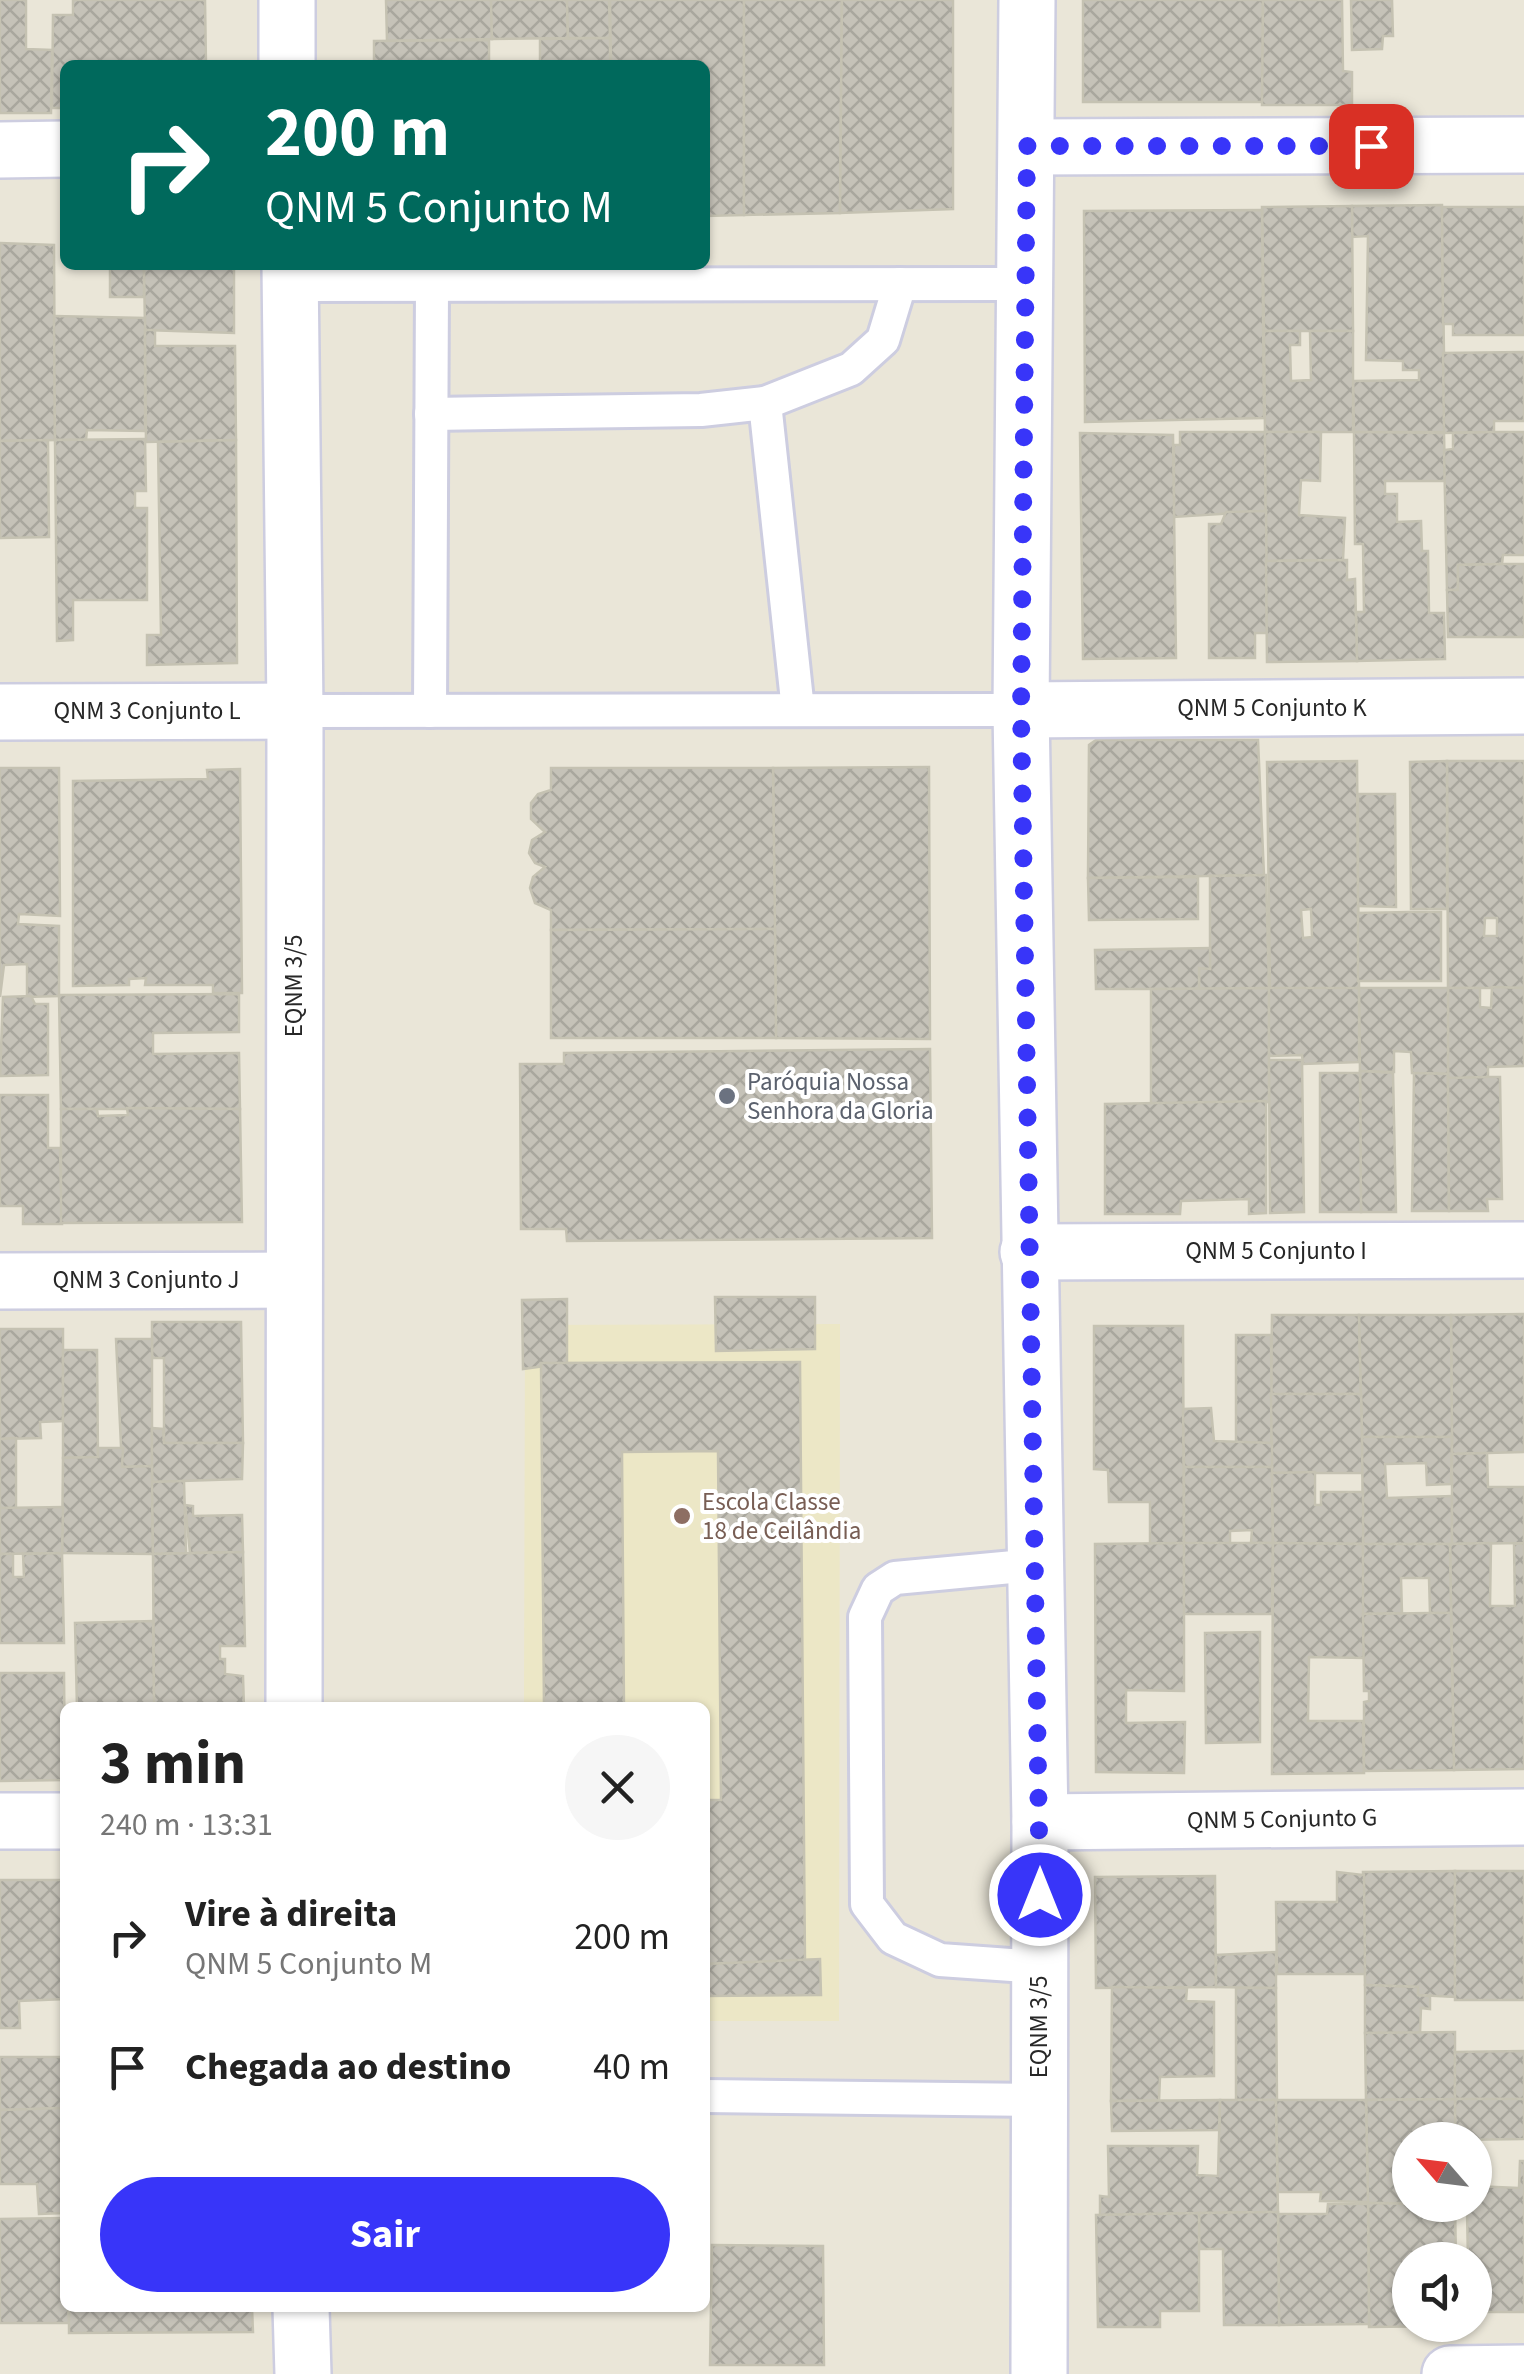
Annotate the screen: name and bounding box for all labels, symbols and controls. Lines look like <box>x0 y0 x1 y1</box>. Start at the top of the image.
text: 200 m <box>265 83 450 183</box>
icon: right <box>100 100 230 230</box>
pin <box>1329 104 1414 189</box>
icon: arrive <box>1344 119 1399 174</box>
text: QNM 5 Conjunto M <box>265 176 613 240</box>
street label: QNM 5 Conjunto K <box>1177 690 1367 726</box>
street label: QNM 3 Conjunto L <box>53 693 241 729</box>
street label: EQNM 3/5 <box>276 935 312 1037</box>
place label: Paróquia Nossa Senhora da Gloria <box>747 1064 934 1129</box>
marker: Paróquia Nossa Senhora da Gloria <box>716 1085 738 1107</box>
street label: QNM 5 Conjunto I <box>1185 1233 1367 1269</box>
street label: QNM 3 Conjunto J <box>53 1262 239 1298</box>
place label: Escola Classe 18 de Ceilândia <box>702 1484 861 1549</box>
marker: Escola Classe 18 de Ceilândia <box>671 1505 693 1527</box>
text: 3 min <box>100 1722 246 1807</box>
button: close <box>565 1735 670 1840</box>
street label: QNM 5 Conjunto G <box>1186 1799 1378 1839</box>
text: 240 m · 13:31 <box>100 1802 273 1848</box>
position arrow <box>988 1843 1092 1947</box>
text: Vire à direita <box>185 1887 397 1941</box>
icon: right <box>100 1910 155 1965</box>
text: 200 m <box>574 1910 670 1964</box>
text: QNM 5 Conjunto M <box>185 1941 432 1987</box>
street label: EQNM 3/5 <box>1021 1976 1057 2078</box>
icon: arrive <box>100 2040 155 2095</box>
text: Chegada ao destino <box>185 2040 511 2094</box>
text: 40 m <box>593 2040 670 2094</box>
north arrow <box>1392 2122 1492 2222</box>
map controls <box>1392 2122 1492 2342</box>
button: Sair <box>100 2177 670 2292</box>
button: sound <box>1392 2242 1492 2342</box>

